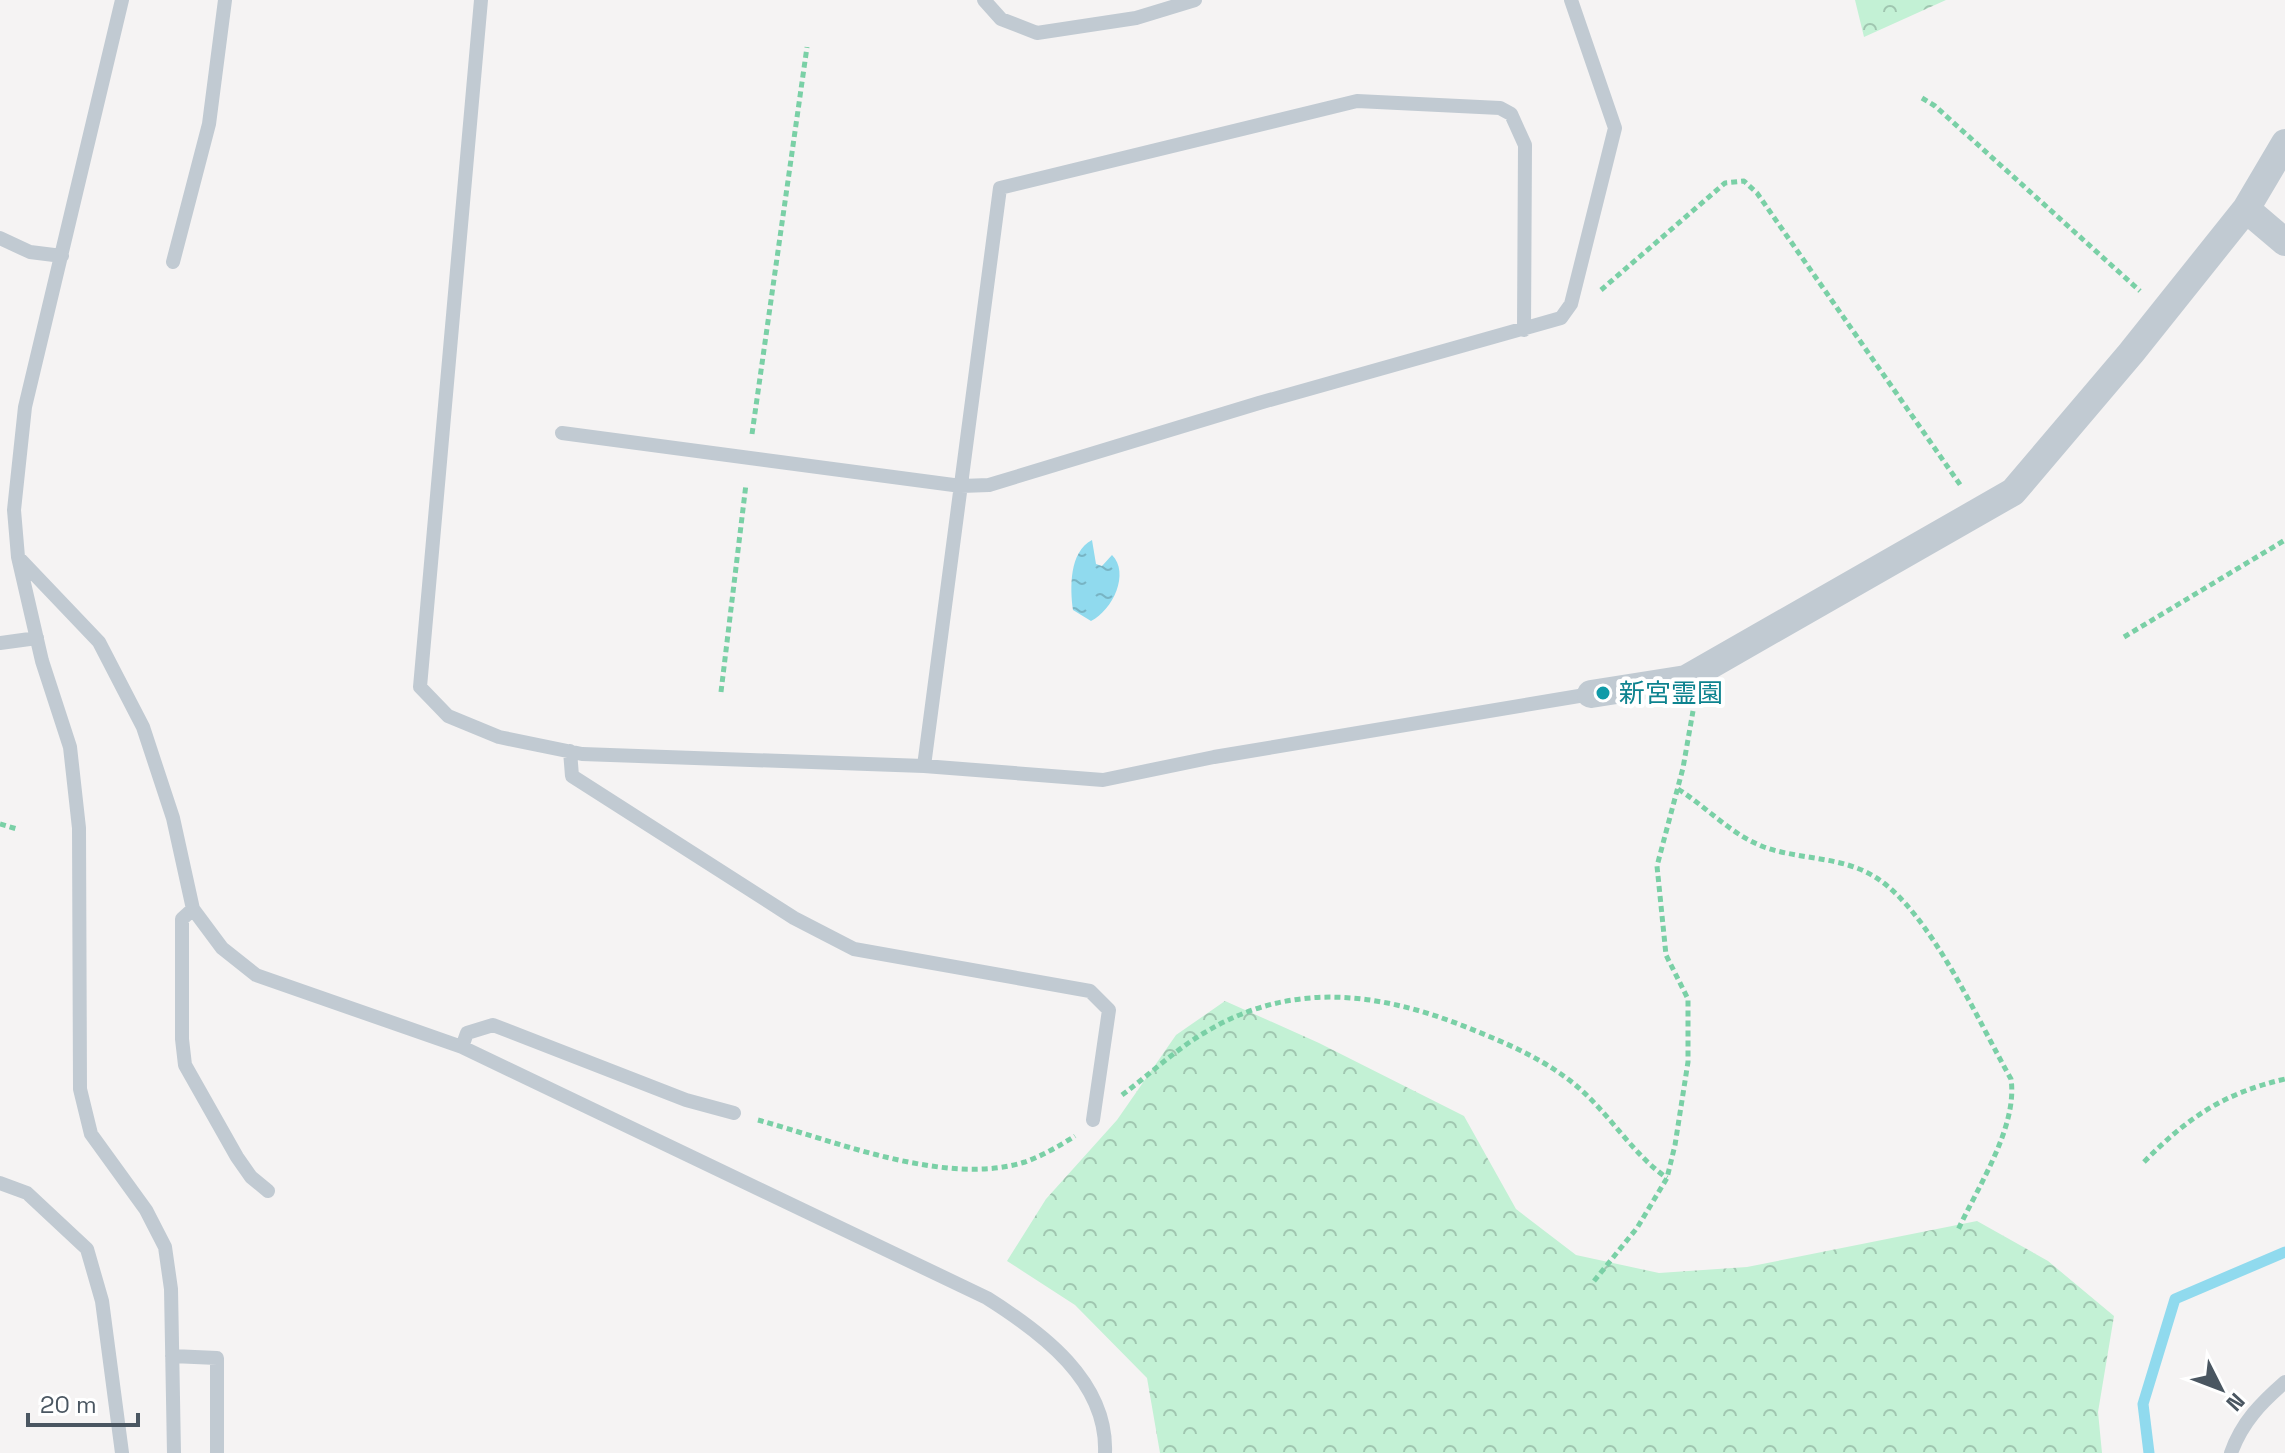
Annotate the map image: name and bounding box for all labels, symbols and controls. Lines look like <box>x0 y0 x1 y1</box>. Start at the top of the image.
place label: 新宮霊園 <box>1619 676 1723 710</box>
marker: 新宮霊園 <box>1594 684 1612 702</box>
north arrow <box>2181 1349 2261 1429</box>
scale bar <box>28 1377 138 1427</box>
text: N <box>2221 1388 2251 1417</box>
text: 20 m <box>40 1389 97 1420</box>

